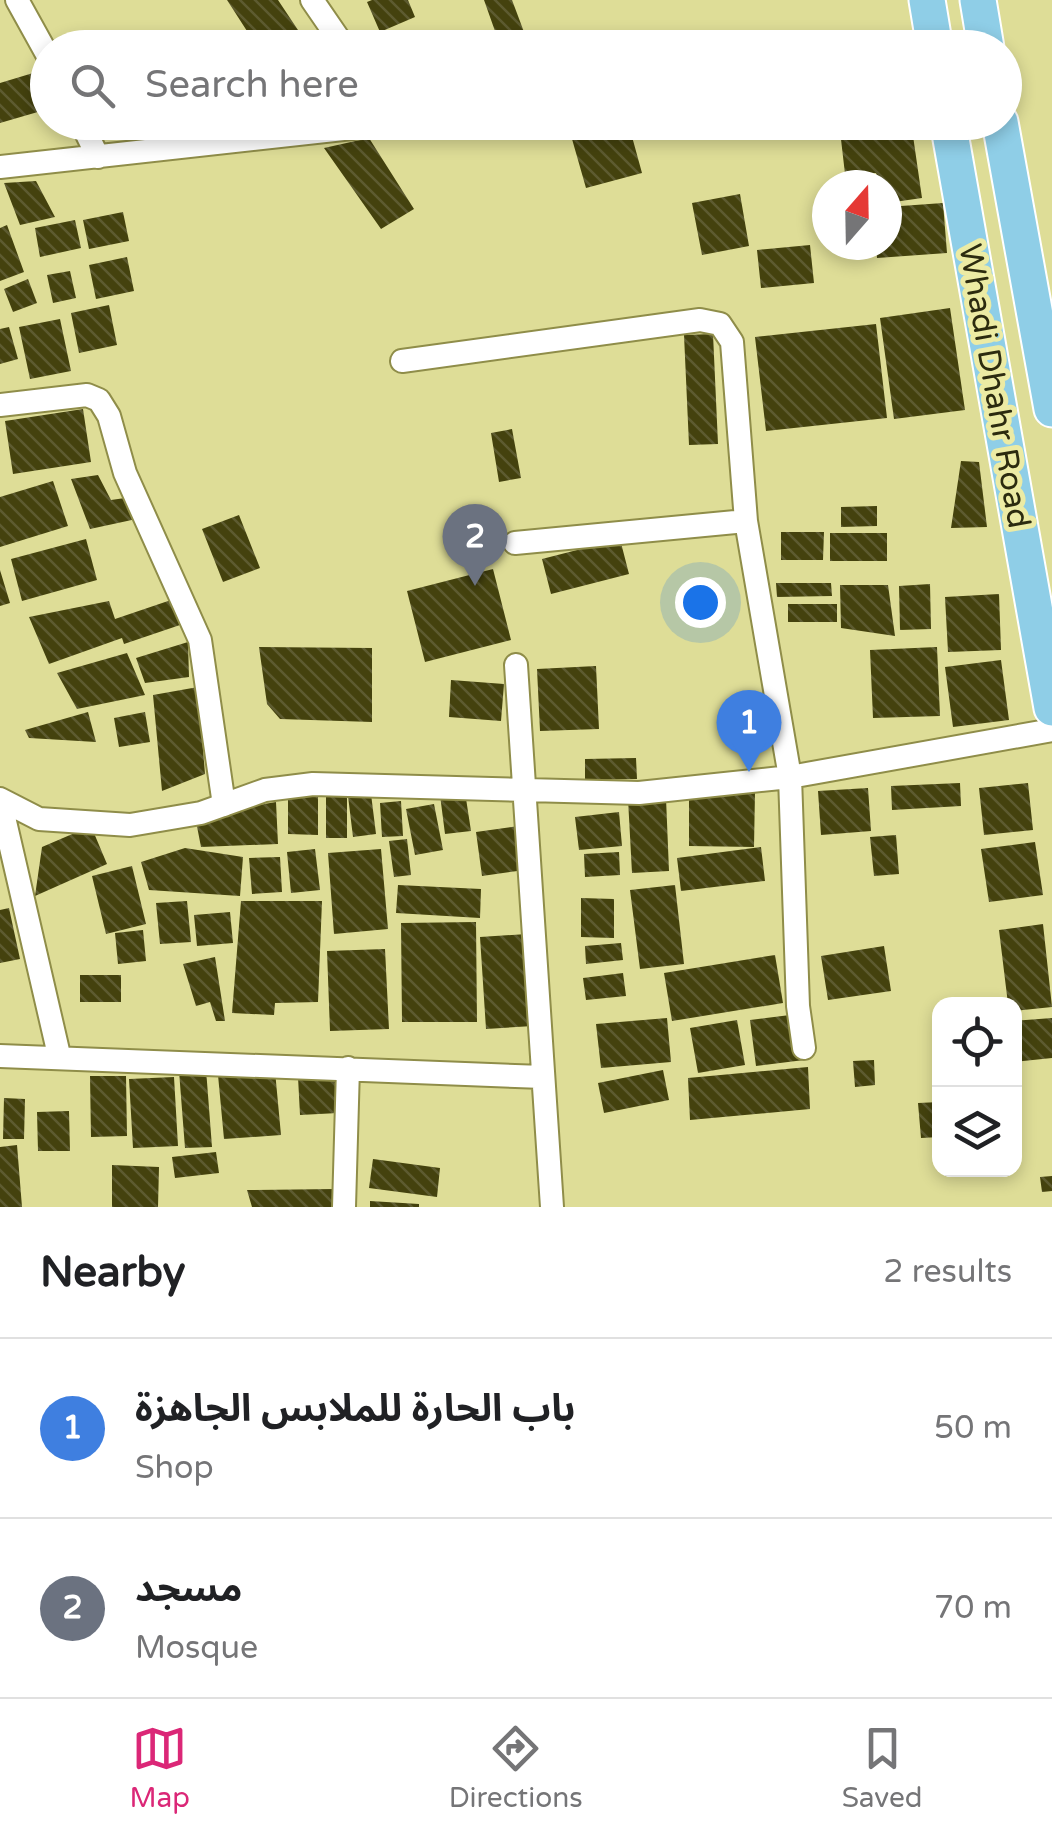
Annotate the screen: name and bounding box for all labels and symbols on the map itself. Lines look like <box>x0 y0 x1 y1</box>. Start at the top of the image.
north arrow <box>812 170 902 260</box>
street label: Whadi Dhahr Road <box>950 241 1038 531</box>
pin: 2 <box>442 504 508 586</box>
your location <box>675 577 726 628</box>
pin: 1 <box>716 690 782 772</box>

